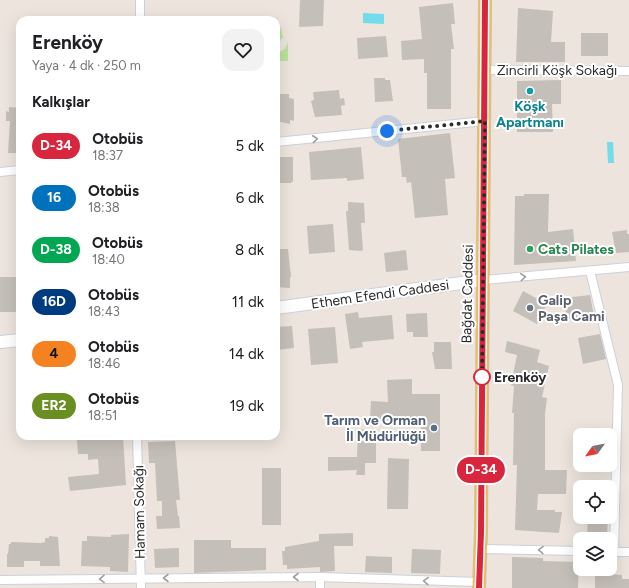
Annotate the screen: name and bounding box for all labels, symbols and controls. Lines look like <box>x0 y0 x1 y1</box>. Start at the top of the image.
button: heart <box>222 29 264 71</box>
text: Erenköy <box>32 31 103 54</box>
text: Yaya · 4 dk · 250 m <box>32 58 141 73</box>
street label: Zincirli Köşk Sokağı <box>497 62 617 79</box>
marker: Köşk Apartmanı <box>525 86 535 96</box>
text: Kalkışlar <box>32 93 90 111</box>
place label: Köşk Apartmanı <box>496 98 564 131</box>
your location <box>377 121 397 141</box>
text: Otobüs <box>92 130 143 148</box>
one-way arrow <box>312 134 318 143</box>
text: D-34 <box>40 137 72 154</box>
text: 5 dk <box>236 137 264 155</box>
text: 18:37 <box>92 148 123 163</box>
text: Otobüs <box>88 182 139 200</box>
text: 16 <box>47 189 61 206</box>
text: 6 dk <box>236 189 264 207</box>
text: 18:38 <box>88 200 120 215</box>
text: Otobüs <box>92 234 143 252</box>
text: D-38 <box>40 241 72 258</box>
text: 8 dk <box>235 241 264 259</box>
place label: Cats Pilates <box>538 241 614 258</box>
street label: Bağdat Caddesi <box>458 244 477 344</box>
marker: Cats Pilates <box>525 244 535 254</box>
text: 18:40 <box>92 252 125 267</box>
one-way arrow <box>520 272 526 281</box>
street label: Ethem Efendi Caddesi <box>310 276 450 313</box>
text: Otobüs <box>88 286 139 304</box>
place label: Galip Paşa Cami <box>538 292 605 325</box>
text: 16D <box>42 293 66 310</box>
text: 11 dk <box>232 293 264 311</box>
marker: Galip Paşa Cami <box>525 303 535 313</box>
text: 18:43 <box>88 304 120 319</box>
text: Otobüs <box>88 338 139 356</box>
text: 4 <box>50 345 58 362</box>
text: 14 dk <box>229 345 264 363</box>
text: 18:46 <box>88 356 120 371</box>
marker: Erenköy <box>473 368 491 386</box>
place label: Erenköy <box>494 369 547 386</box>
text: Otobüs <box>88 390 139 408</box>
text: ER2 <box>41 397 67 414</box>
text: 19 dk <box>230 397 264 415</box>
text: 18:51 <box>88 408 117 423</box>
place label: Tarım ve Orman İl Müdürlüğü <box>324 412 426 445</box>
marker: Tarım ve Orman İl Müdürlüğü <box>429 423 439 433</box>
north arrow <box>573 428 617 472</box>
map controls <box>573 428 617 576</box>
line badge: D-34 <box>453 457 509 483</box>
text: D-34 <box>465 461 497 478</box>
street label: Hamam Sokağı <box>130 465 149 559</box>
button: locate <box>573 480 617 524</box>
button: layers <box>573 532 617 576</box>
one-way arrow <box>538 546 544 554</box>
one-way arrow <box>293 573 299 581</box>
one-way arrow <box>163 574 169 582</box>
one-way arrow <box>99 575 105 583</box>
one-way arrow <box>423 577 429 585</box>

